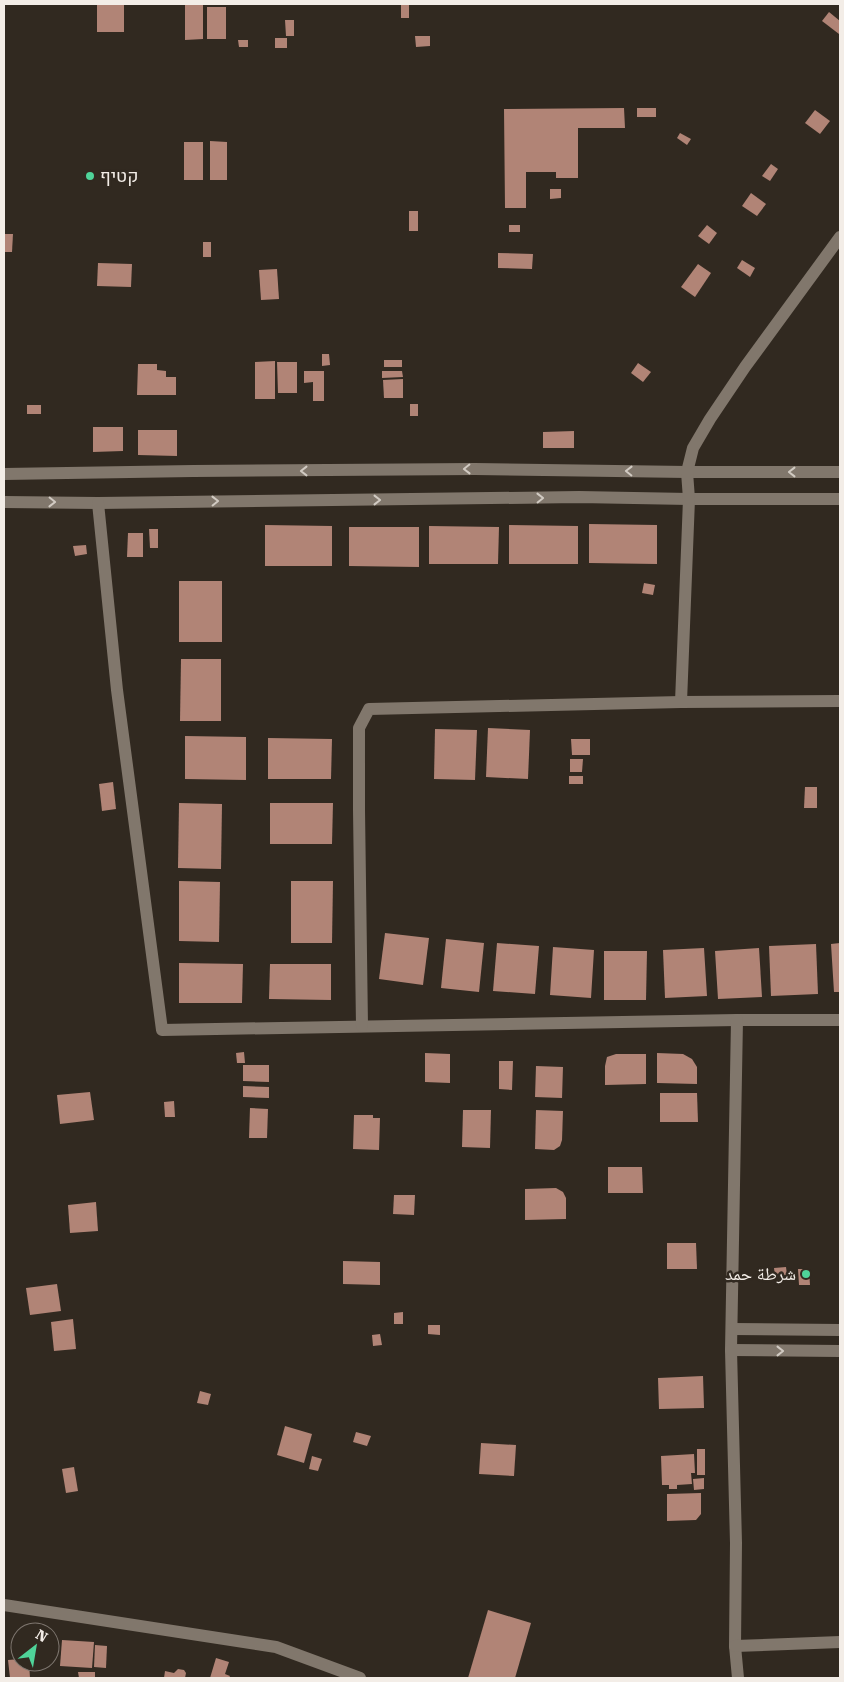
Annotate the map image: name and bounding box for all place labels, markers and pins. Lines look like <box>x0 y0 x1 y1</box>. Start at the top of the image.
place label: קטיף <box>100 165 138 186</box>
marker: קטיף <box>84 170 96 182</box>
place label: شرطة حمد <box>725 1263 796 1284</box>
marker: شرطة حمد <box>800 1268 812 1280</box>

